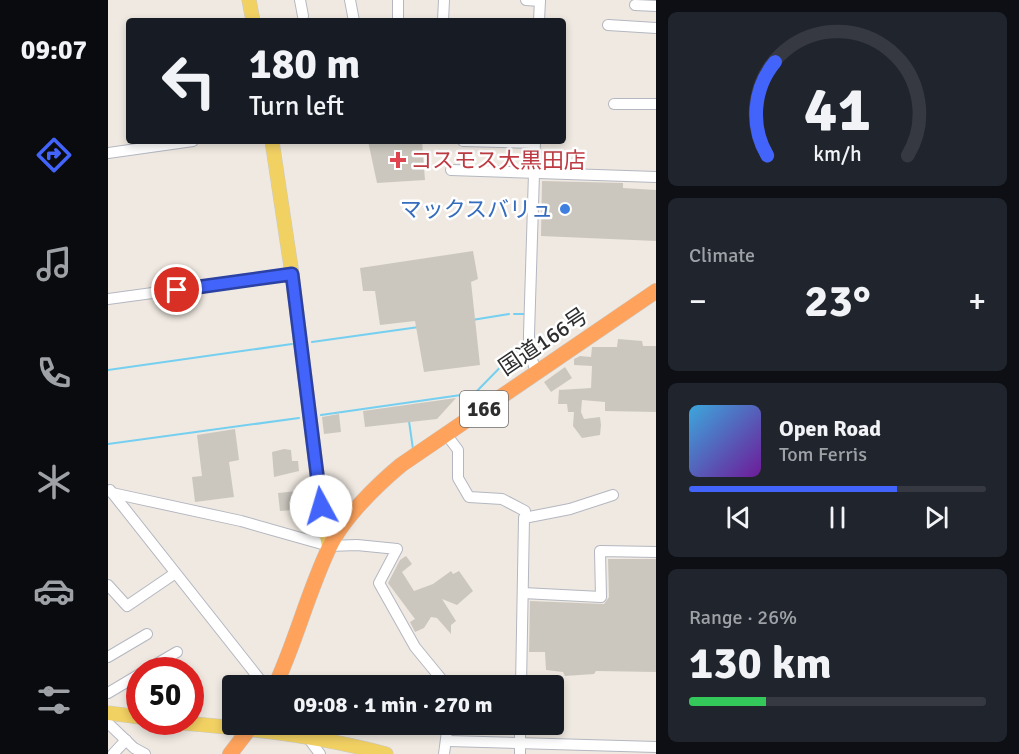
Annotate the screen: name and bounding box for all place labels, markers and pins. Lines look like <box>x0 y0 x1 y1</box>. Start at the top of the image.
place label: コスモス大黒田店 <box>410 147 586 174</box>
marker: コスモス大黒田店 <box>391 153 405 167</box>
place label: マックスバリュ <box>400 196 553 223</box>
marker: マックスバリュ <box>558 202 572 216</box>
pin <box>151 264 202 315</box>

